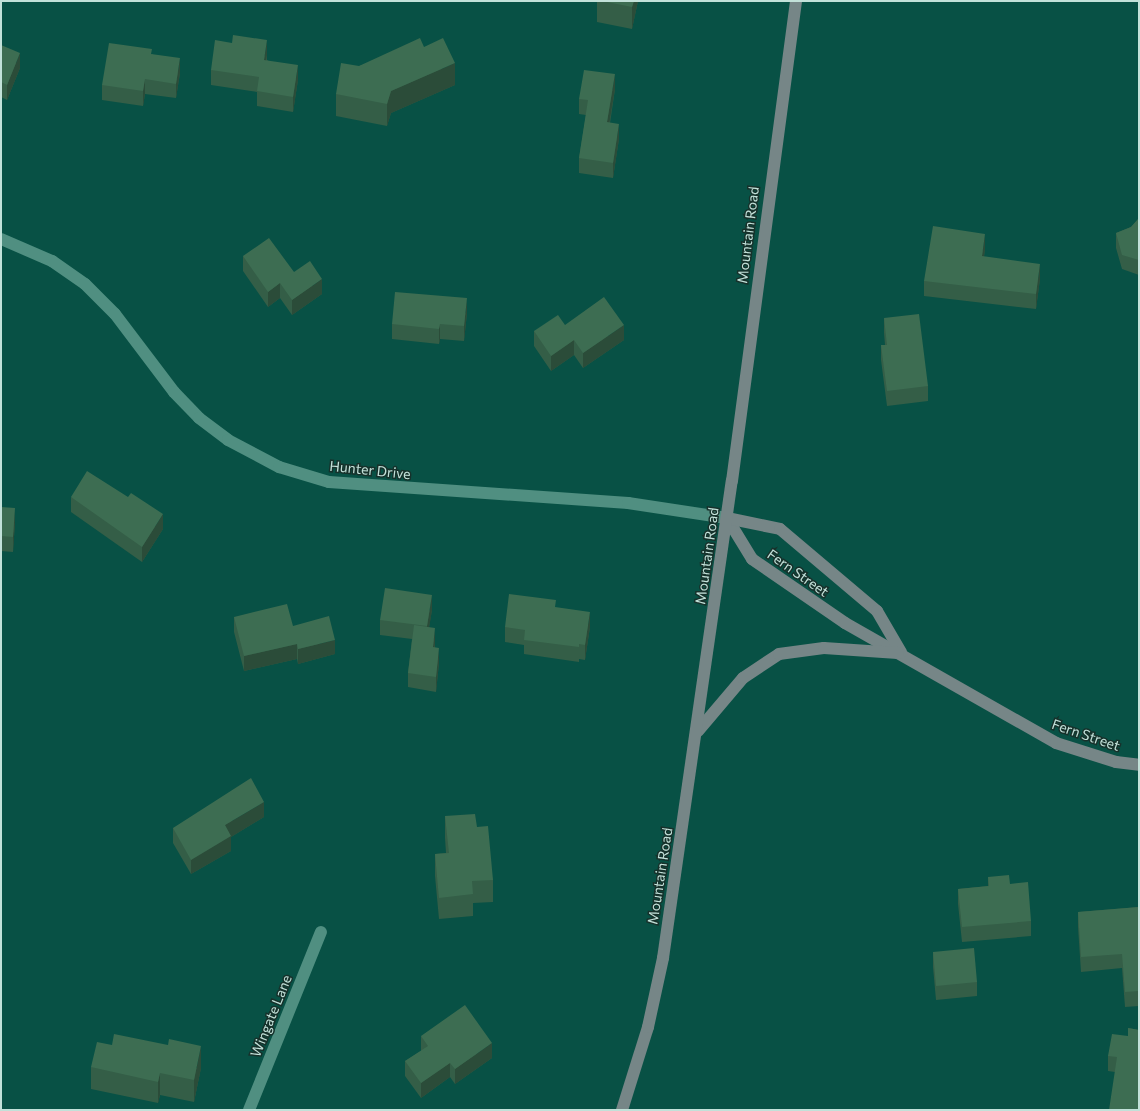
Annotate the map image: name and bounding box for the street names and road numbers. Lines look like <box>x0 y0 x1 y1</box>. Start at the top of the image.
street label: Mountain Road <box>734 186 762 284</box>
street label: Hunter Drive <box>329 457 411 483</box>
street label: Mountain Road <box>692 506 722 606</box>
street label: Fern Street <box>764 546 832 600</box>
street label: Fern Street <box>1050 716 1122 754</box>
street label: Mountain Road <box>644 826 676 926</box>
street label: Wingate Lane <box>247 972 295 1060</box>

